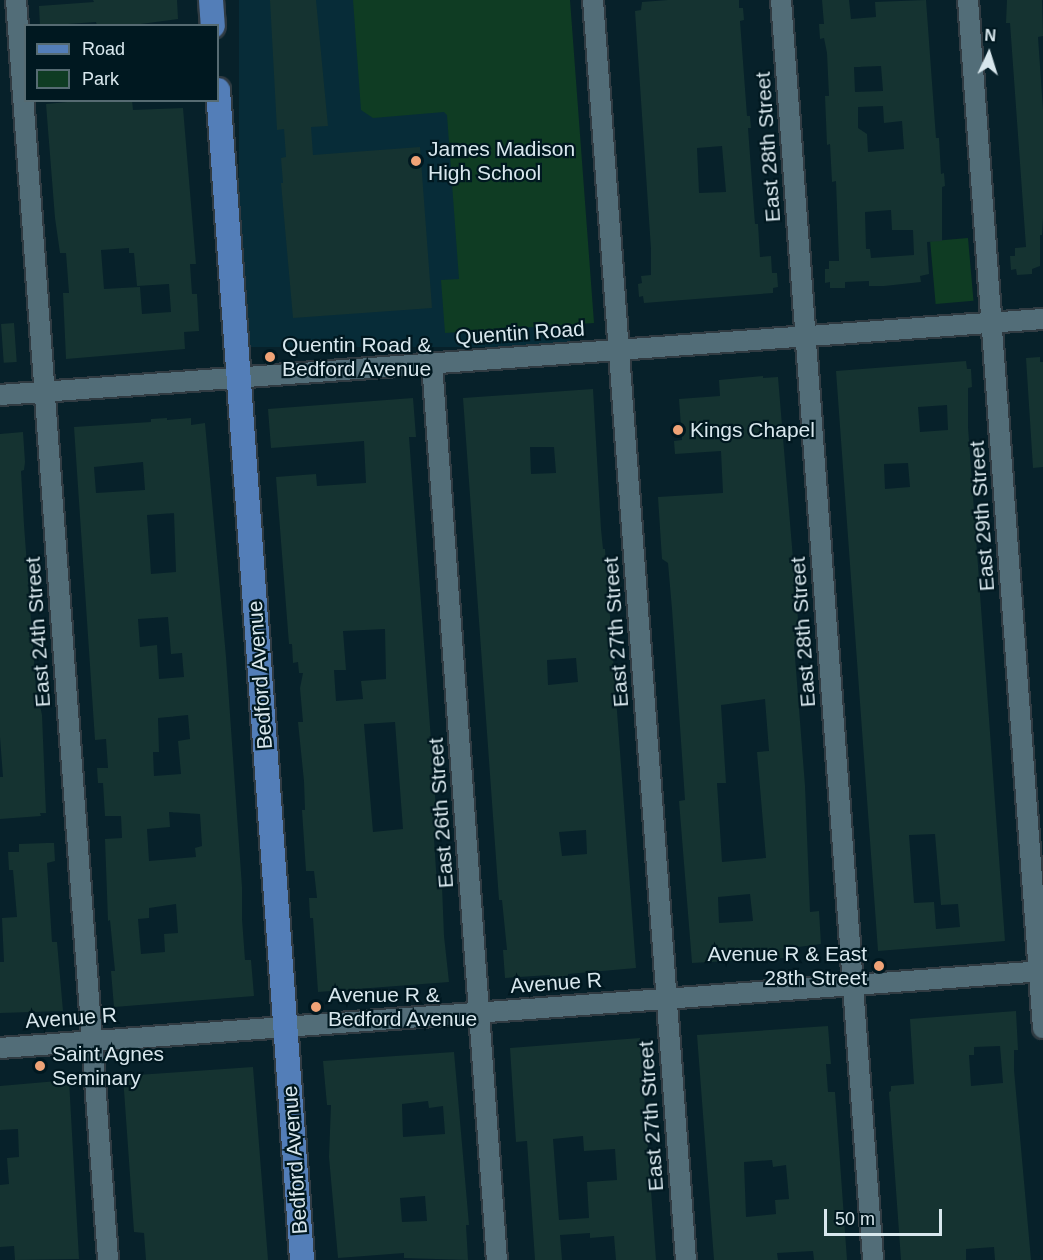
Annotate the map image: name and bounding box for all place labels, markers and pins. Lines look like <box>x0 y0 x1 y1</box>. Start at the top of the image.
place label: James Madison High School <box>428 136 575 186</box>
marker: James Madison High School <box>409 154 423 168</box>
place label: Quentin Road & Bedford Avenue <box>282 332 432 382</box>
marker: Quentin Road & Bedford Avenue <box>263 350 277 364</box>
place label: Kings Chapel <box>690 417 815 443</box>
marker: Kings Chapel <box>671 423 685 437</box>
place label: Avenue R & East 28th Street <box>707 941 867 991</box>
marker: Avenue R & East 28th Street <box>872 959 886 973</box>
place label: Avenue R & Bedford Avenue <box>328 982 478 1032</box>
marker: Avenue R & Bedford Avenue <box>309 1000 323 1014</box>
place label: Saint Agnes Seminary <box>52 1041 165 1091</box>
marker: Saint Agnes Seminary <box>33 1059 47 1073</box>

